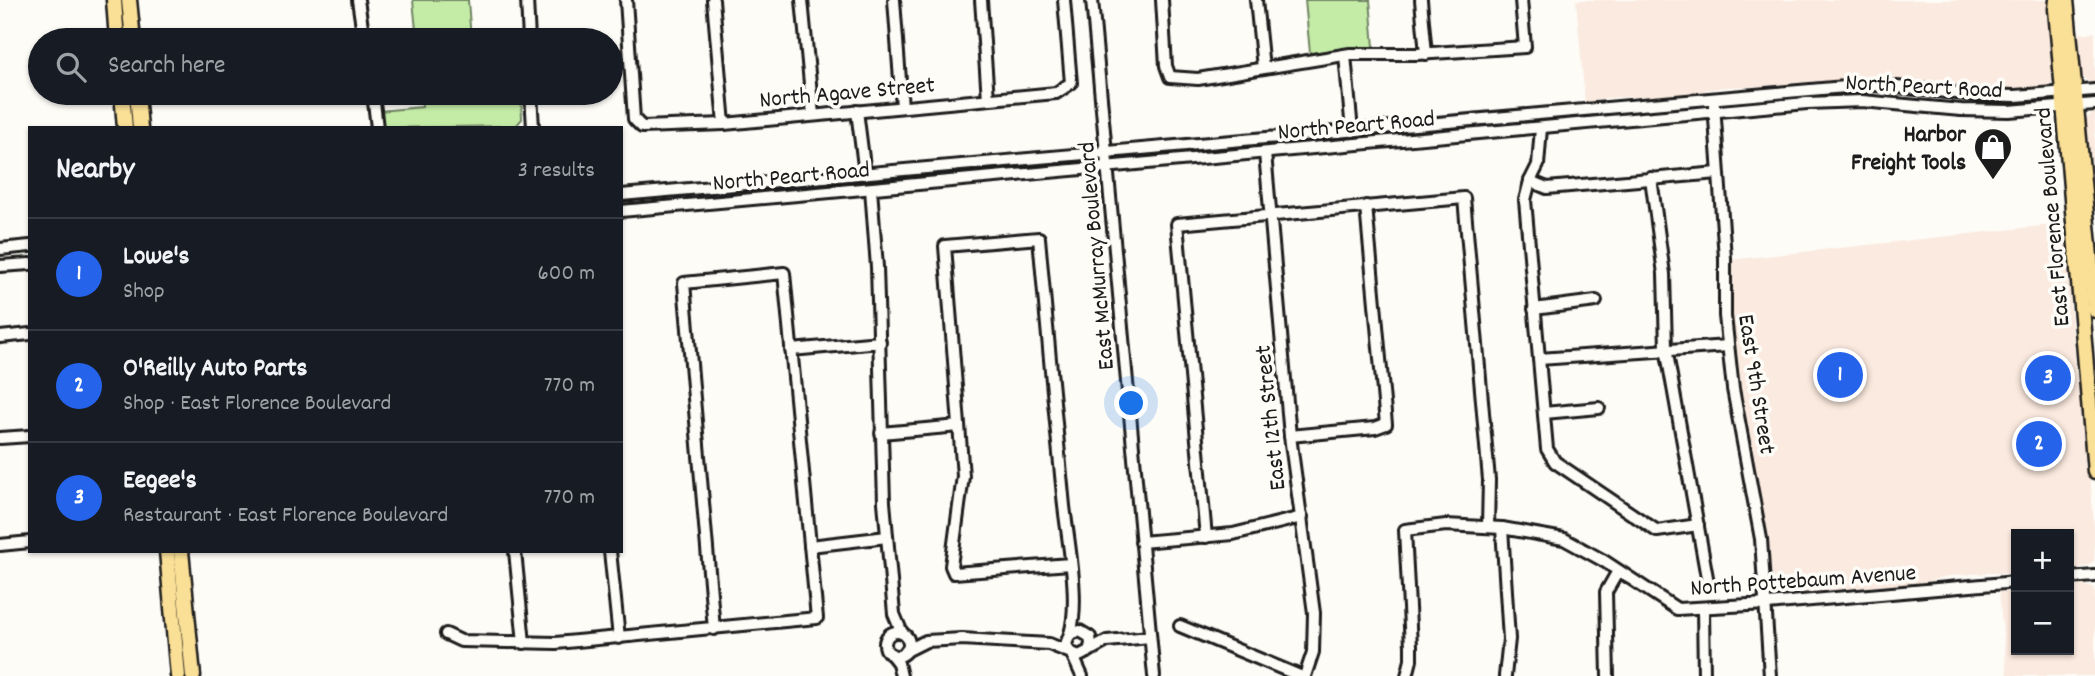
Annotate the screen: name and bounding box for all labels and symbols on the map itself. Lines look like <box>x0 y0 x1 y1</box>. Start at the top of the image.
street label: North Peart Road <box>1844 67 2003 109</box>
street label: North Agave Street <box>758 69 937 119</box>
street label: North Peart Road <box>1276 103 1436 151</box>
street label: East Florence Boulevard <box>2027 106 2081 328</box>
place label: Harbor Freight Tools <box>1851 119 1967 181</box>
shop icon: Harbor Freight Tools <box>1972 126 2014 181</box>
street label: East McMurray Boulevard <box>1071 140 1125 371</box>
street label: North Peart Road <box>711 154 871 202</box>
street label: East 9th Street <box>1727 312 1783 457</box>
street label: East 12th Street <box>1247 343 1297 492</box>
pin: 1 <box>1817 349 1863 401</box>
pin: 3 <box>2025 352 2071 404</box>
your location <box>1114 386 1148 420</box>
pin: 2 <box>2016 418 2062 470</box>
street label: North Pottebaum Avenue <box>1689 557 1917 607</box>

